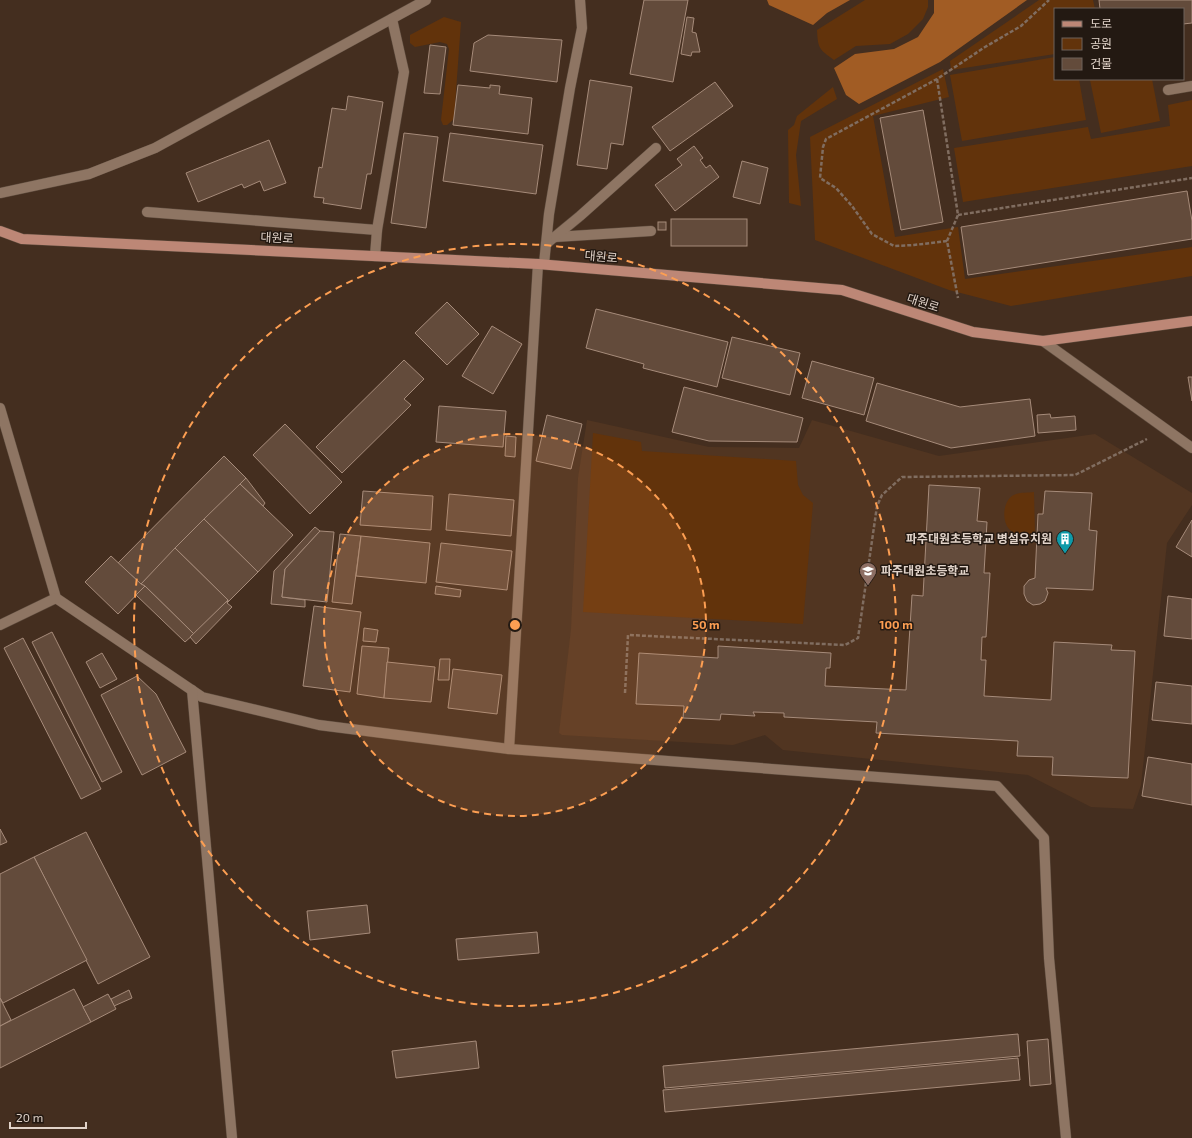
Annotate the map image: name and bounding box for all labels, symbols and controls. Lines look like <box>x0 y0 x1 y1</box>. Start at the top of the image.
legend <box>1054 8 1184 80</box>
text: 도로 <box>1090 16 1112 30</box>
text: 공원 <box>1090 36 1112 50</box>
text: 건물 <box>1090 56 1112 70</box>
street label: 대원로 <box>260 229 294 245</box>
street label: 대원로 <box>584 248 618 264</box>
street label: 대원로 <box>905 290 941 314</box>
building icon: 파주대원초등학교 병설유치원 <box>1055 529 1075 554</box>
place label: 파주대원초등학교 병설유치원 <box>906 531 1052 545</box>
school or university icon: 파주대원초등학교 <box>858 561 878 586</box>
place label: 파주대원초등학교 <box>881 563 969 577</box>
text: 50 m <box>692 617 720 631</box>
text: 100 m <box>879 617 913 631</box>
centre of rings <box>508 618 522 632</box>
scale bar <box>10 1104 86 1130</box>
text: 20 m <box>16 1110 43 1124</box>

